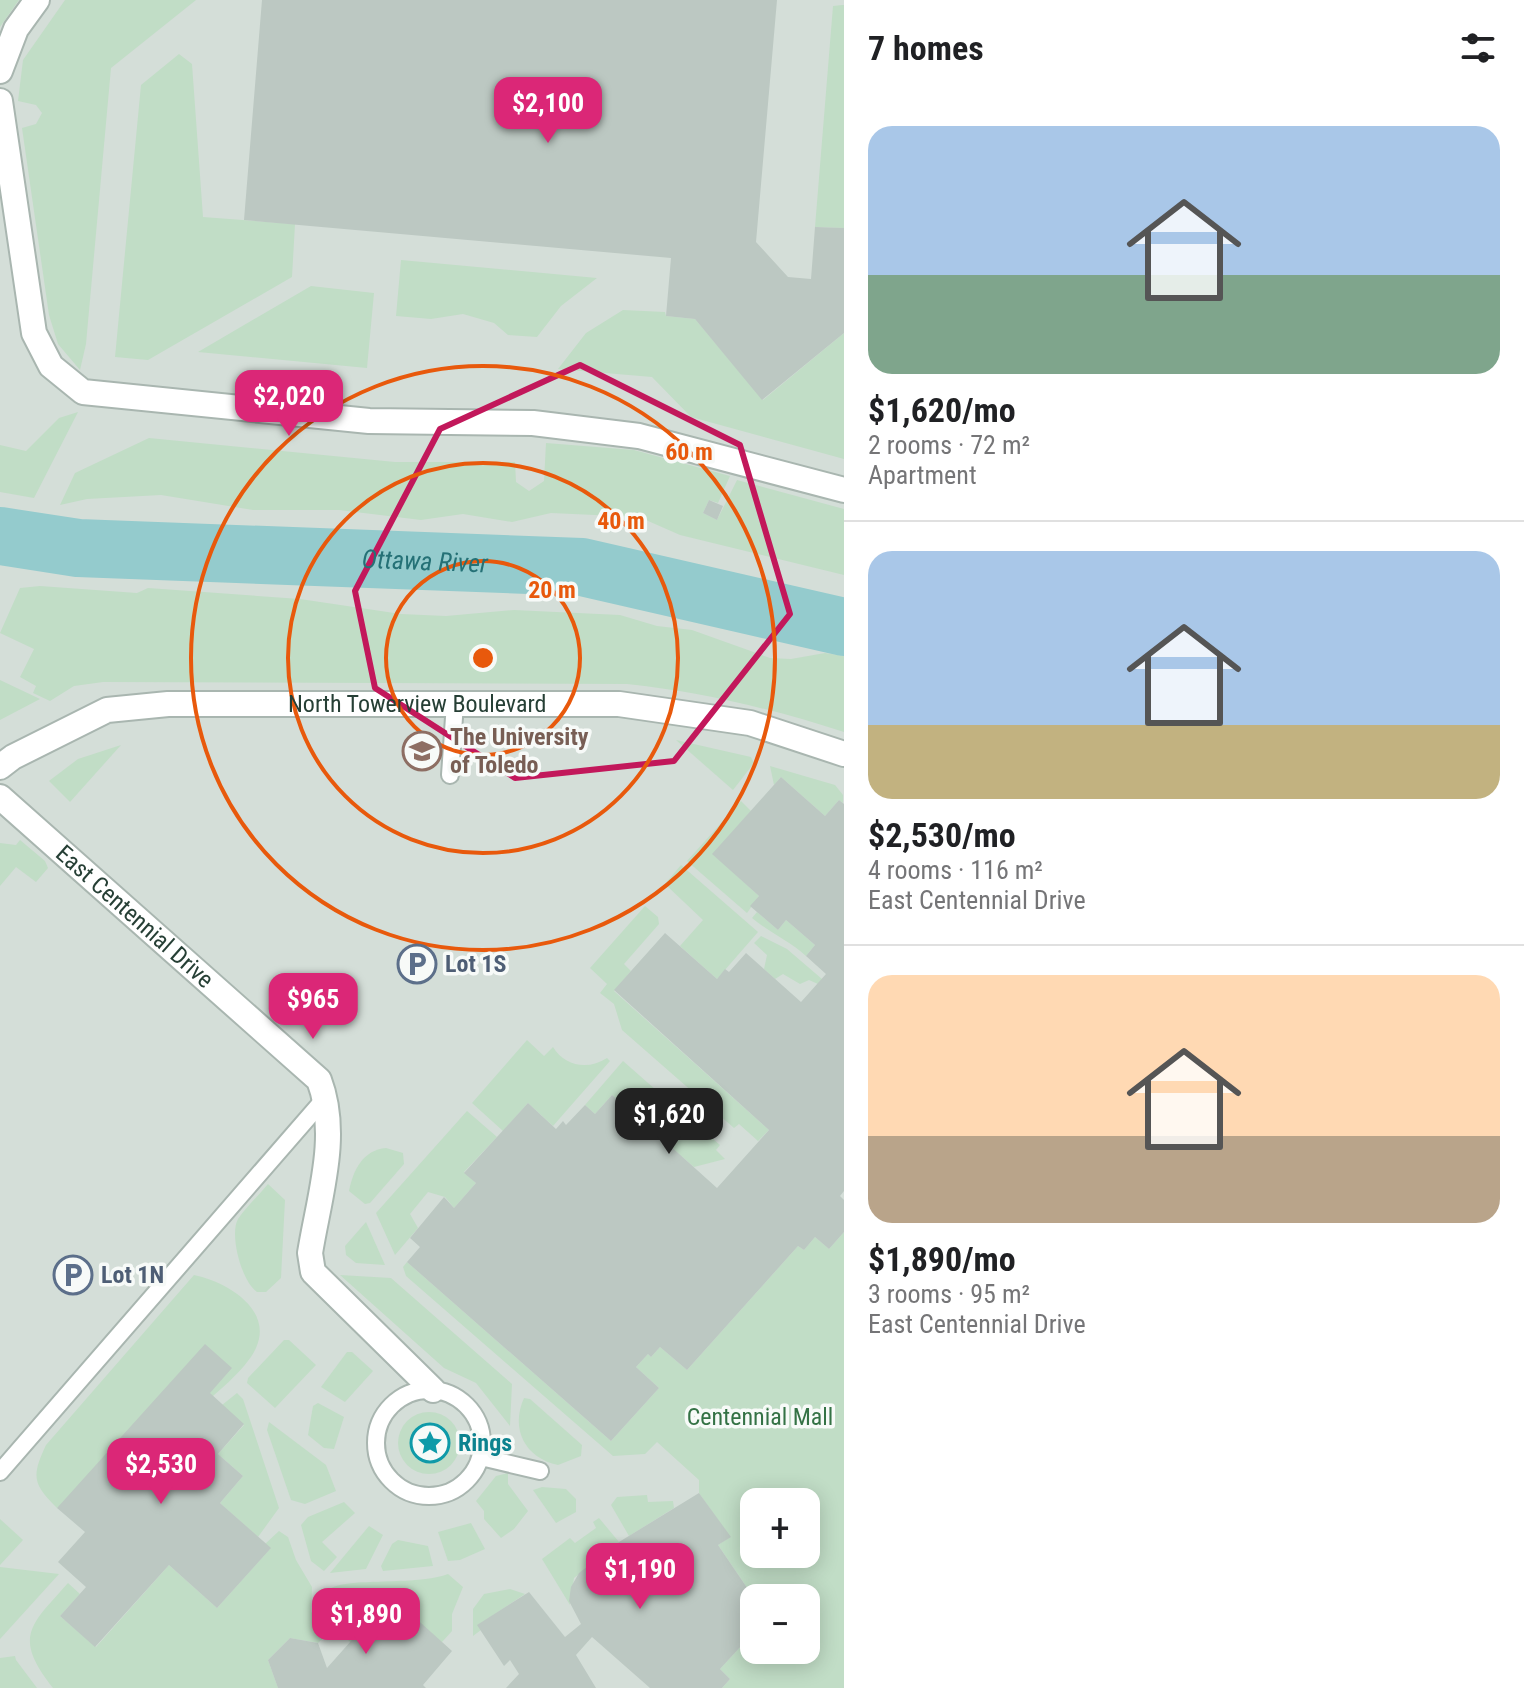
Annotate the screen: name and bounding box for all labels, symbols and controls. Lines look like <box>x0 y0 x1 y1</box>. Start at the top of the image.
icon: filters <box>1456 26 1500 70</box>
text: 7 homes <box>868 28 984 68</box>
pin: $2,100 <box>483 77 613 145</box>
text: $2,100 <box>512 88 584 118</box>
icon: home <box>1112 178 1256 322</box>
pin: $2,020 <box>224 370 354 438</box>
text: $2,020 <box>253 381 325 411</box>
text: $1,620/mo <box>868 390 1016 430</box>
text: 2 rooms · 72 m² <box>868 430 1030 460</box>
text: 60 m <box>665 438 713 466</box>
text: Apartment <box>868 460 977 490</box>
text: 40 m <box>597 507 645 535</box>
water label: Ottawa River <box>361 544 490 578</box>
text: 20 m <box>528 576 576 604</box>
icon: home <box>1112 603 1256 747</box>
centre of rings <box>469 644 497 672</box>
street label: North Towerview Boulevard <box>288 690 546 718</box>
place label: The University of Toledo <box>450 723 589 779</box>
school or university icon: The University of Toledo <box>401 730 443 772</box>
text: $2,530/mo <box>868 815 1016 855</box>
street label: East Centennial Drive <box>50 839 219 994</box>
text: 4 rooms · 116 m² <box>868 855 1043 885</box>
text: East Centennial Drive <box>868 885 1086 915</box>
parking icon: Lot 1S <box>396 943 438 985</box>
place label: Lot 1S <box>445 950 506 978</box>
pin: $965 <box>266 973 360 1041</box>
text: $965 <box>287 984 339 1014</box>
icon: home <box>1112 1027 1256 1171</box>
pin: $1,620 <box>604 1088 734 1156</box>
text: $1,620 <box>633 1099 705 1129</box>
text: $1,890/mo <box>868 1239 1016 1279</box>
parking icon: Lot 1N <box>52 1254 94 1296</box>
place label: Lot 1N <box>101 1261 164 1289</box>
text: 3 rooms · 95 m² <box>868 1279 1030 1309</box>
text: East Centennial Drive <box>868 1309 1086 1339</box>
park label: Centennial Mall <box>687 1403 833 1431</box>
place icon: Rings <box>409 1422 451 1464</box>
place label: Rings <box>458 1429 512 1457</box>
pin: $2,530 <box>96 1438 226 1506</box>
text: $2,530 <box>125 1449 197 1479</box>
map controls <box>740 1488 820 1664</box>
button: + <box>740 1488 820 1568</box>
pin: $1,190 <box>575 1543 705 1611</box>
text: $1,190 <box>604 1554 676 1584</box>
button: − <box>740 1584 820 1664</box>
pin: $1,890 <box>301 1588 431 1656</box>
text: $1,890 <box>330 1599 402 1629</box>

